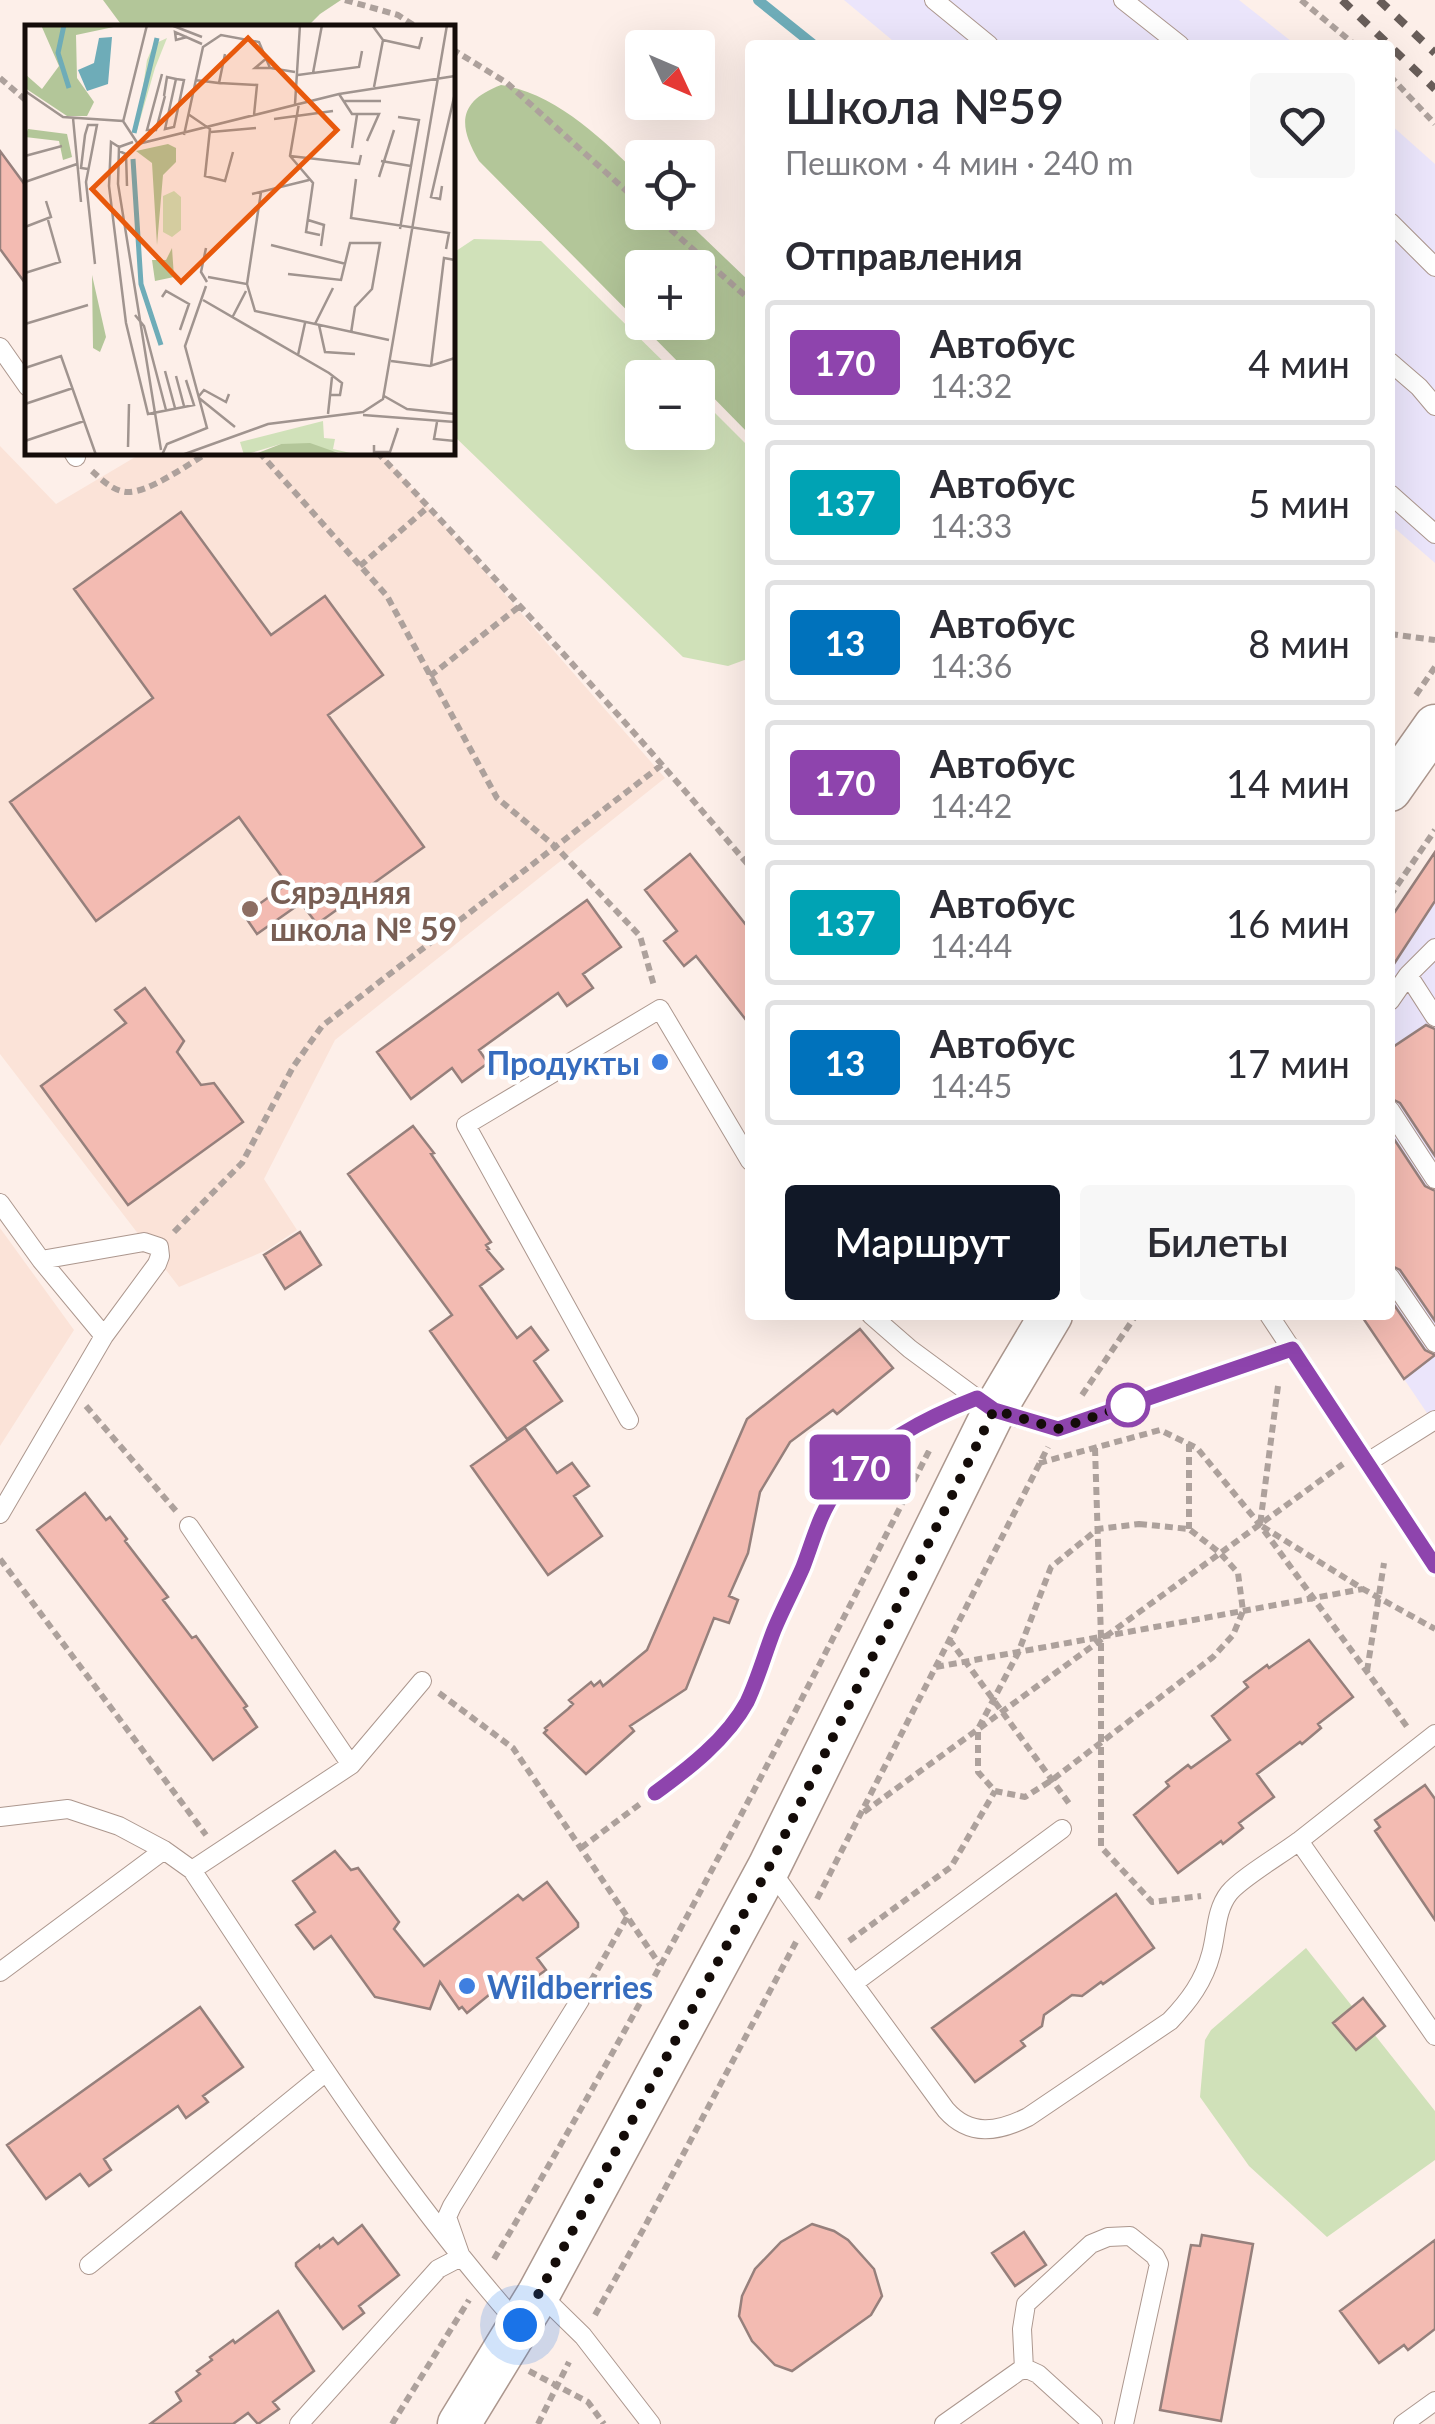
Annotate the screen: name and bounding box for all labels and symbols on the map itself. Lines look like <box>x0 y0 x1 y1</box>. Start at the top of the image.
inset map <box>25 25 455 455</box>
north arrow <box>625 30 715 120</box>
place label: Сярэдняя школа № 59 <box>270 872 457 948</box>
marker: Сярэдняя школа № 59 <box>239 898 261 920</box>
place label: Продукты <box>486 1043 640 1082</box>
marker: Продукты <box>649 1051 671 1073</box>
unlabelled marker <box>1107 1384 1149 1426</box>
line badge: 170 <box>802 1434 918 1500</box>
place label: Wildberries <box>487 1967 653 2006</box>
marker: Wildberries <box>456 1975 478 1997</box>
your location <box>495 2300 545 2350</box>

